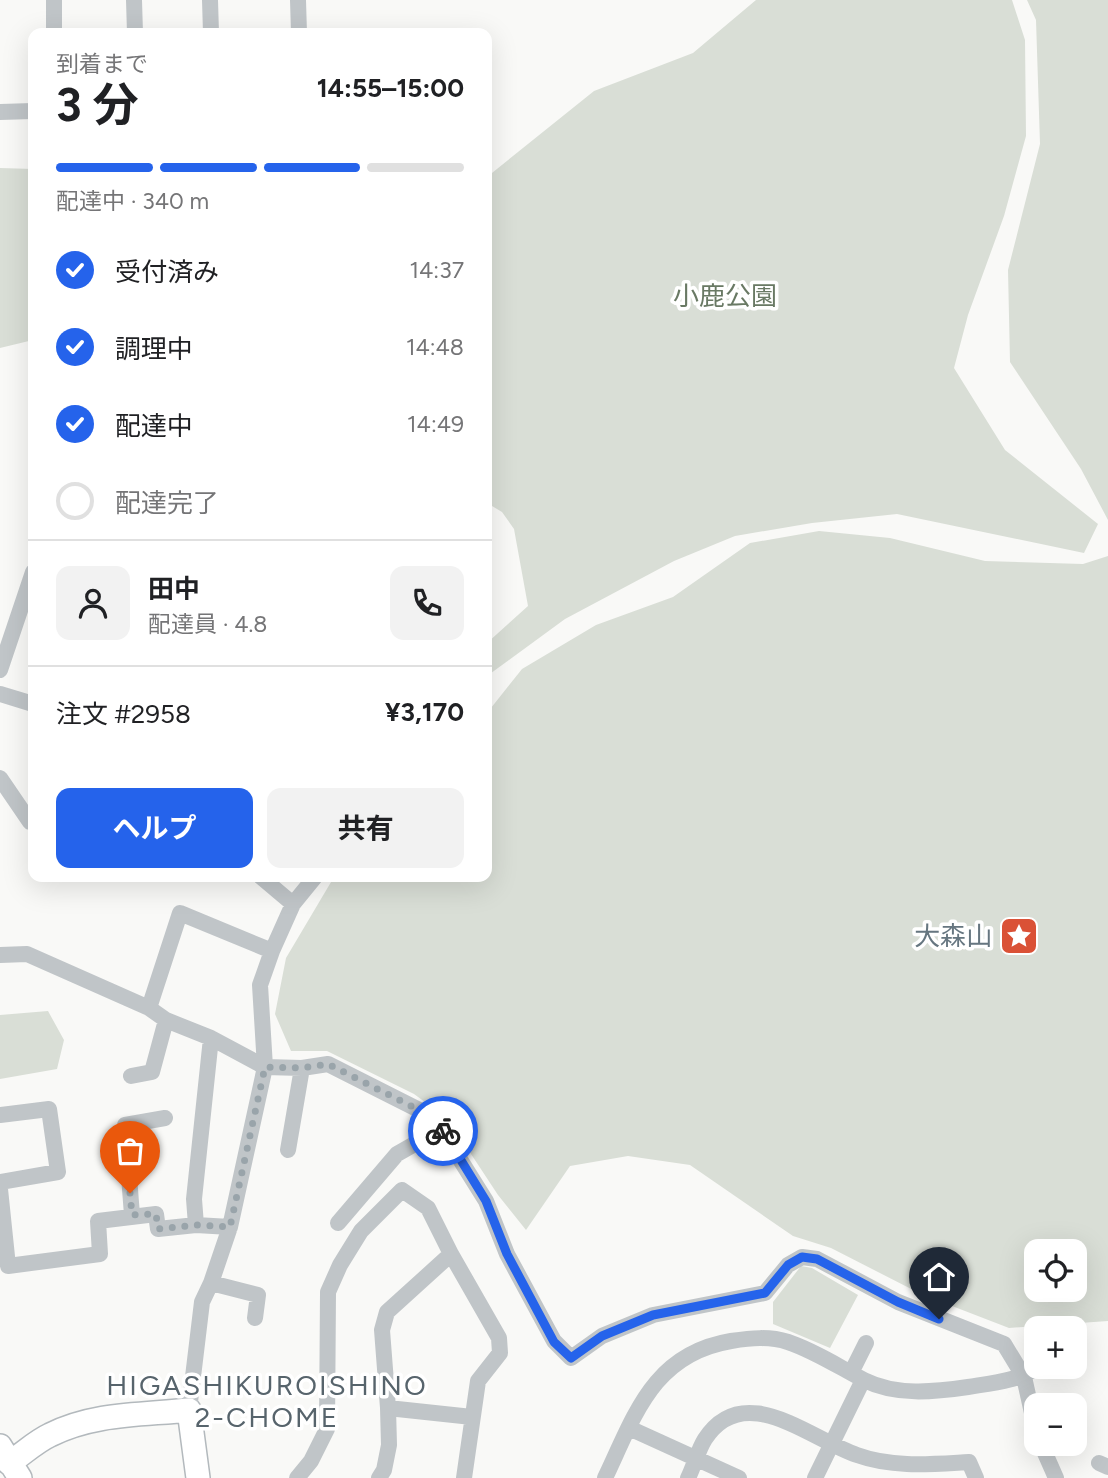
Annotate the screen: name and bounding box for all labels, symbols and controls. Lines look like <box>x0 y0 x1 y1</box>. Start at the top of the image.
text: 到着まで <box>56 50 148 78</box>
text: 14:55–15:00 <box>317 72 464 104</box>
text: 3 分 <box>56 77 139 133</box>
text: 配達中 · 340 m <box>56 187 209 215</box>
icon: check <box>56 251 94 289</box>
text: 受付済み <box>115 256 219 288</box>
text: 14:37 <box>410 256 464 284</box>
park label: 小鹿公園 <box>673 280 777 312</box>
icon: check <box>56 328 94 366</box>
text: 調理中 <box>115 333 193 365</box>
text: 14:48 <box>406 333 464 361</box>
icon: check <box>56 405 94 443</box>
text: 配達中 <box>115 410 193 442</box>
text: 14:49 <box>407 410 464 438</box>
text: 配達完了 <box>115 487 219 519</box>
button: person <box>56 566 130 640</box>
button: phone <box>390 566 464 640</box>
text: 田中 <box>148 573 200 605</box>
text: 配達員 · 4.8 <box>148 610 267 638</box>
text: ¥3,170 <box>385 696 464 728</box>
text: 注文 #2958 <box>56 698 191 730</box>
button: ヘルプ <box>56 788 253 868</box>
button: 共有 <box>267 788 464 868</box>
place icon: 大森山 <box>998 915 1040 957</box>
place label: 大森山 <box>914 920 992 952</box>
courier <box>408 1096 478 1166</box>
icon: bike <box>424 1112 462 1150</box>
pin <box>100 1121 160 1193</box>
icon: bag <box>111 1132 149 1170</box>
map controls <box>1024 1239 1087 1456</box>
button: locate <box>1024 1239 1087 1302</box>
pin <box>909 1247 969 1319</box>
icon: home <box>920 1258 958 1296</box>
button: + <box>1024 1316 1087 1379</box>
district label: HIGASHIKUROISHINO 2-CHOME <box>106 1368 428 1434</box>
button: − <box>1024 1393 1087 1456</box>

